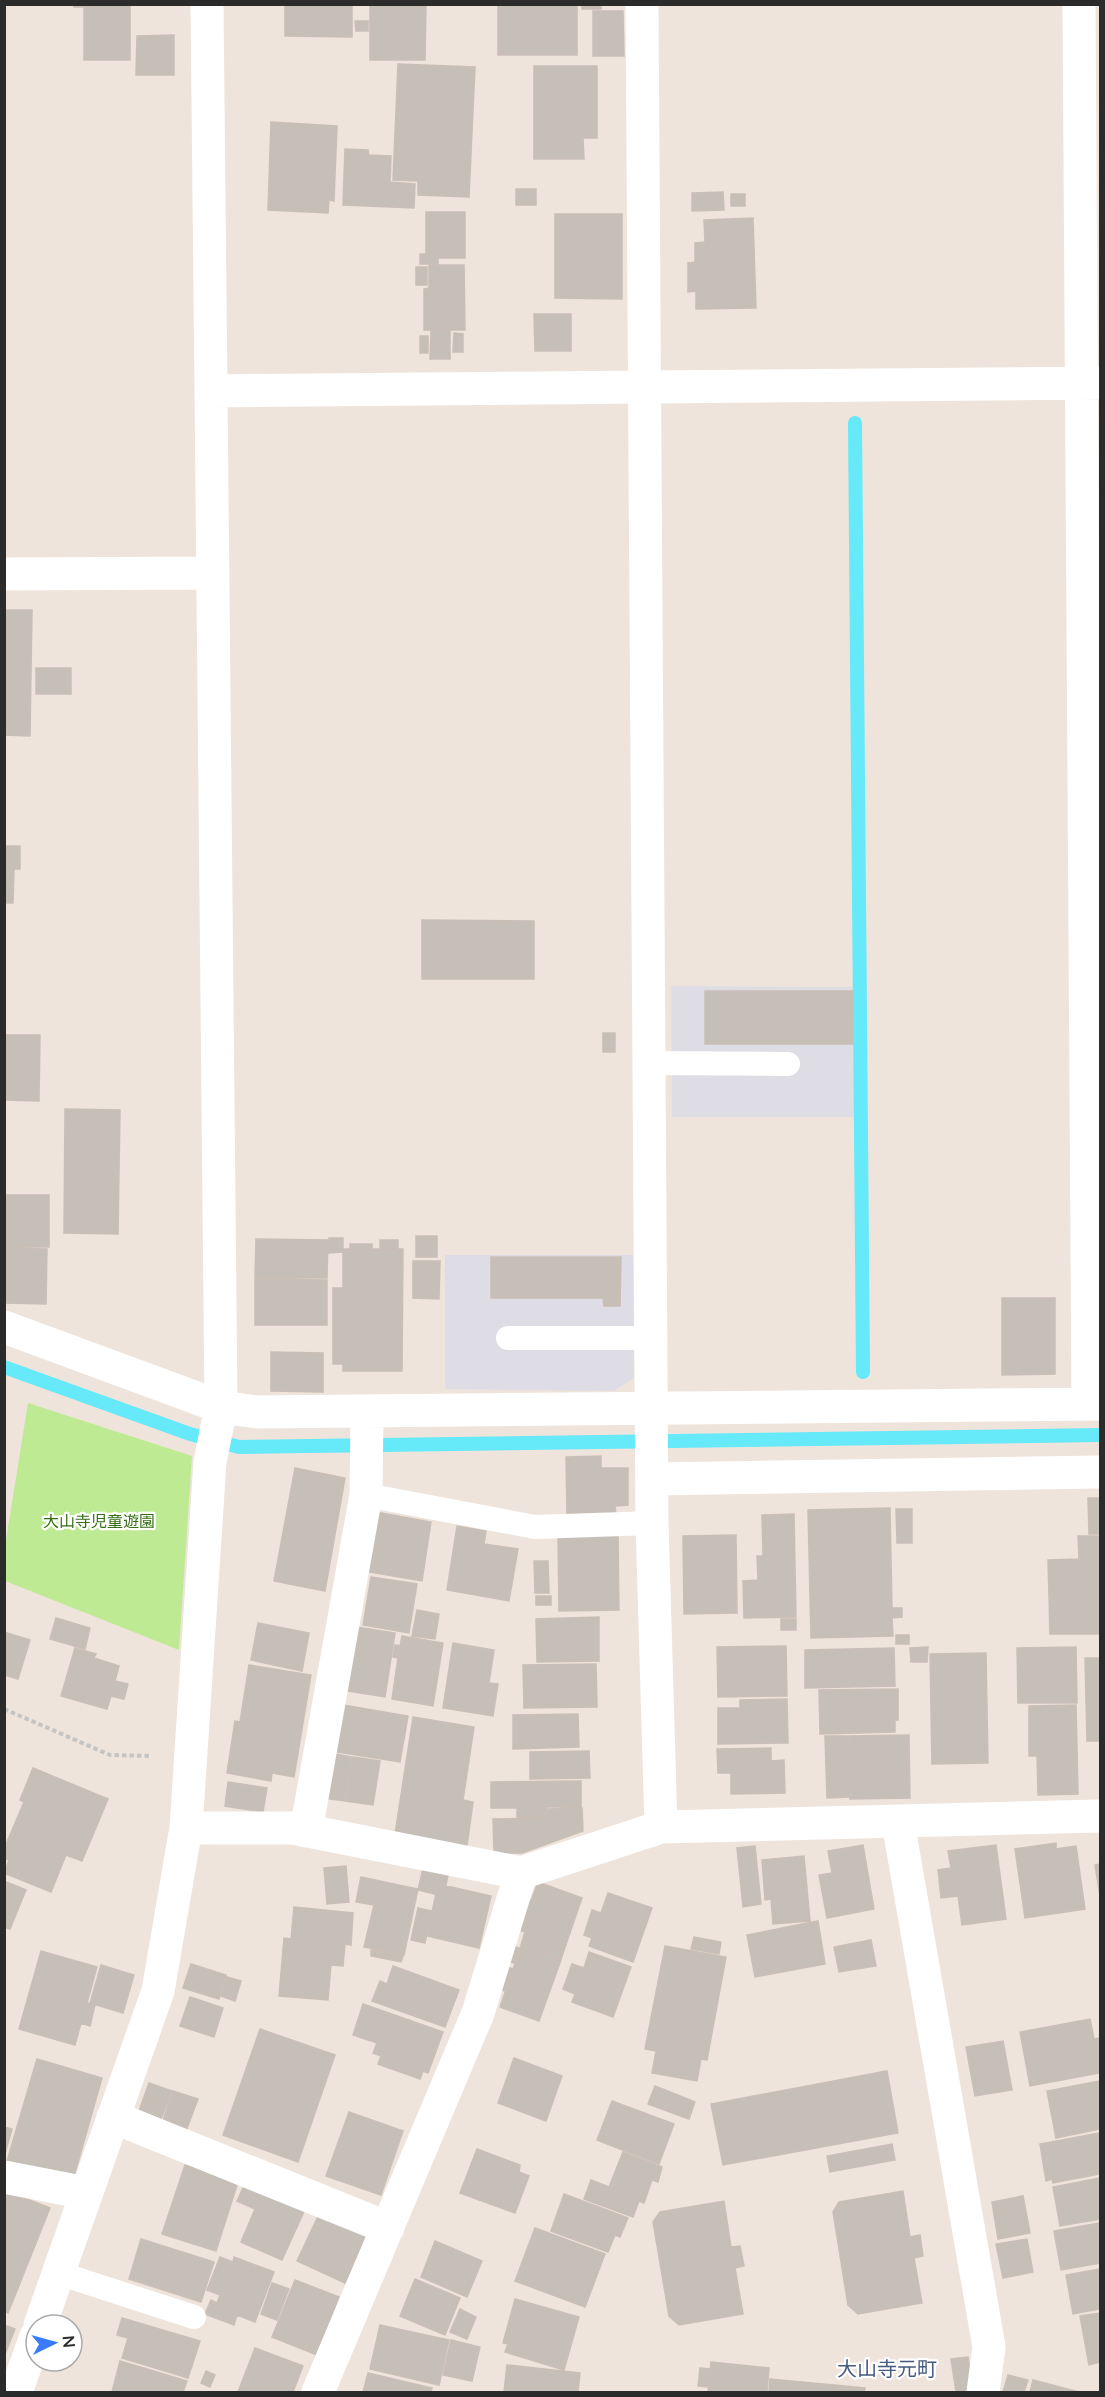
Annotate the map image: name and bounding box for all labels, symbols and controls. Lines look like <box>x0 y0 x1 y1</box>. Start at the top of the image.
park label: 大山寺児童遊園 <box>43 1511 155 1530</box>
north arrow <box>24 2313 84 2373</box>
text: N <box>59 2335 79 2349</box>
district label: 大山寺元町 <box>837 2356 937 2380</box>

